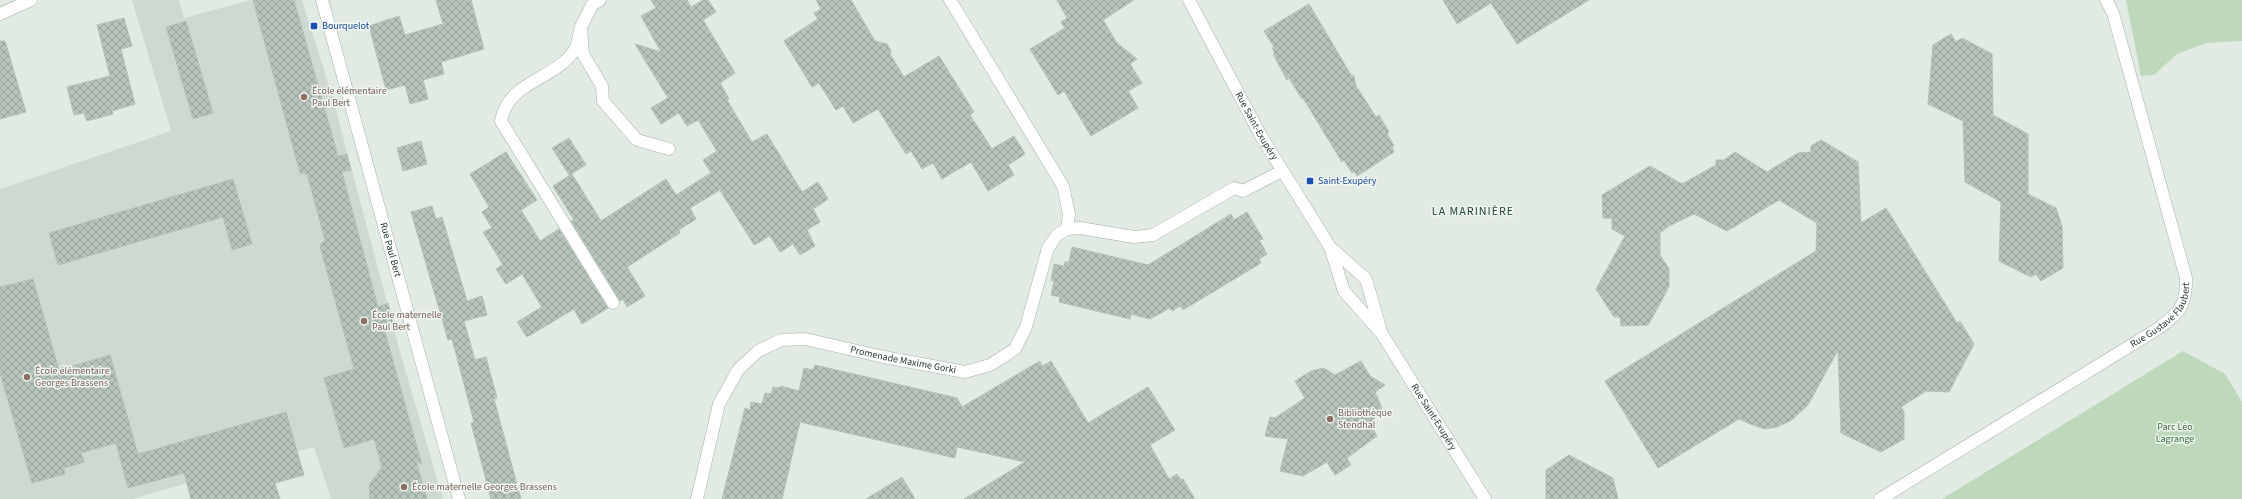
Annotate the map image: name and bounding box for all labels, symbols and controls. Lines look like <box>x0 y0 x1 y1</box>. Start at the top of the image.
place label: Bourquelot <box>322 19 370 33</box>
marker: Bourquelot <box>309 21 319 31</box>
place label: École élémentaire Paul Bert <box>312 84 387 110</box>
street label: Rue Saint-Exupéry <box>1232 89 1282 163</box>
marker: École élémentaire Paul Bert <box>299 92 309 102</box>
place label: Saint-Exupéry <box>1318 174 1377 188</box>
marker: Saint-Exupéry <box>1305 176 1315 186</box>
district label: LA MARINIÈRE <box>1432 203 1514 220</box>
street label: Rue Paul Bert <box>376 221 405 279</box>
street label: Rue Gustave Flaubert <box>2128 282 2193 351</box>
place label: École maternelle Paul Bert <box>372 308 442 334</box>
marker: École maternelle Paul Bert <box>359 316 369 326</box>
street label: Promenade Maxime Gorki <box>849 343 957 377</box>
place label: École élémentaire Georges Brassens <box>35 364 110 390</box>
marker: École élémentaire Georges Brassens <box>22 372 32 382</box>
street label: Rue Saint-Exupéry <box>1408 381 1460 453</box>
place label: Bibliothèque Stendhal <box>1338 406 1392 432</box>
marker: Bibliothèque Stendhal <box>1325 414 1335 424</box>
park label: Parc Léo Lagrange <box>2156 420 2194 446</box>
place label: École maternelle Georges Brassens <box>412 480 557 494</box>
marker: École maternelle Georges Brassens <box>399 482 409 492</box>

